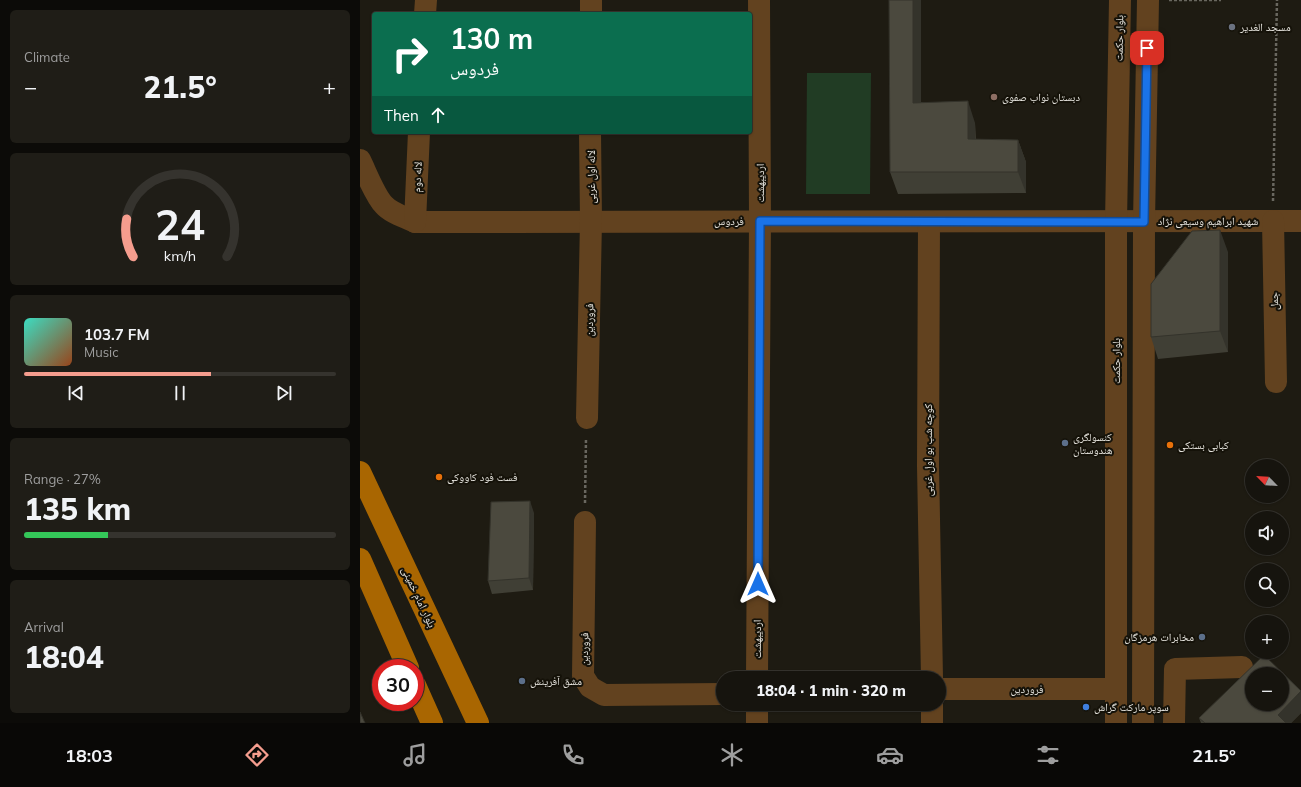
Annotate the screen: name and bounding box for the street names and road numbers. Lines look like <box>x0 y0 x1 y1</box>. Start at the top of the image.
street label: بلوار حکمت <box>1112 15 1126 61</box>
street label: لاله اول غربی <box>584 150 598 204</box>
street label: لاله دوم <box>409 161 425 193</box>
street label: اردیبهشت <box>753 164 767 202</box>
street label: فردوس <box>714 214 744 228</box>
street label: شهید ابراهیم وسیعی نژاد <box>1158 214 1258 229</box>
street label: جمل <box>1267 292 1281 310</box>
street label: فروردین <box>582 303 596 337</box>
street label: بلوار حکمت <box>1109 338 1123 384</box>
street label: کوچه شب بو اول غربی <box>921 403 935 496</box>
street label: بلوار امام خمینی <box>399 564 439 630</box>
street label: اردیبهشت <box>750 620 764 658</box>
street label: فروردین <box>577 632 591 666</box>
street label: فروردین <box>1010 682 1044 696</box>

